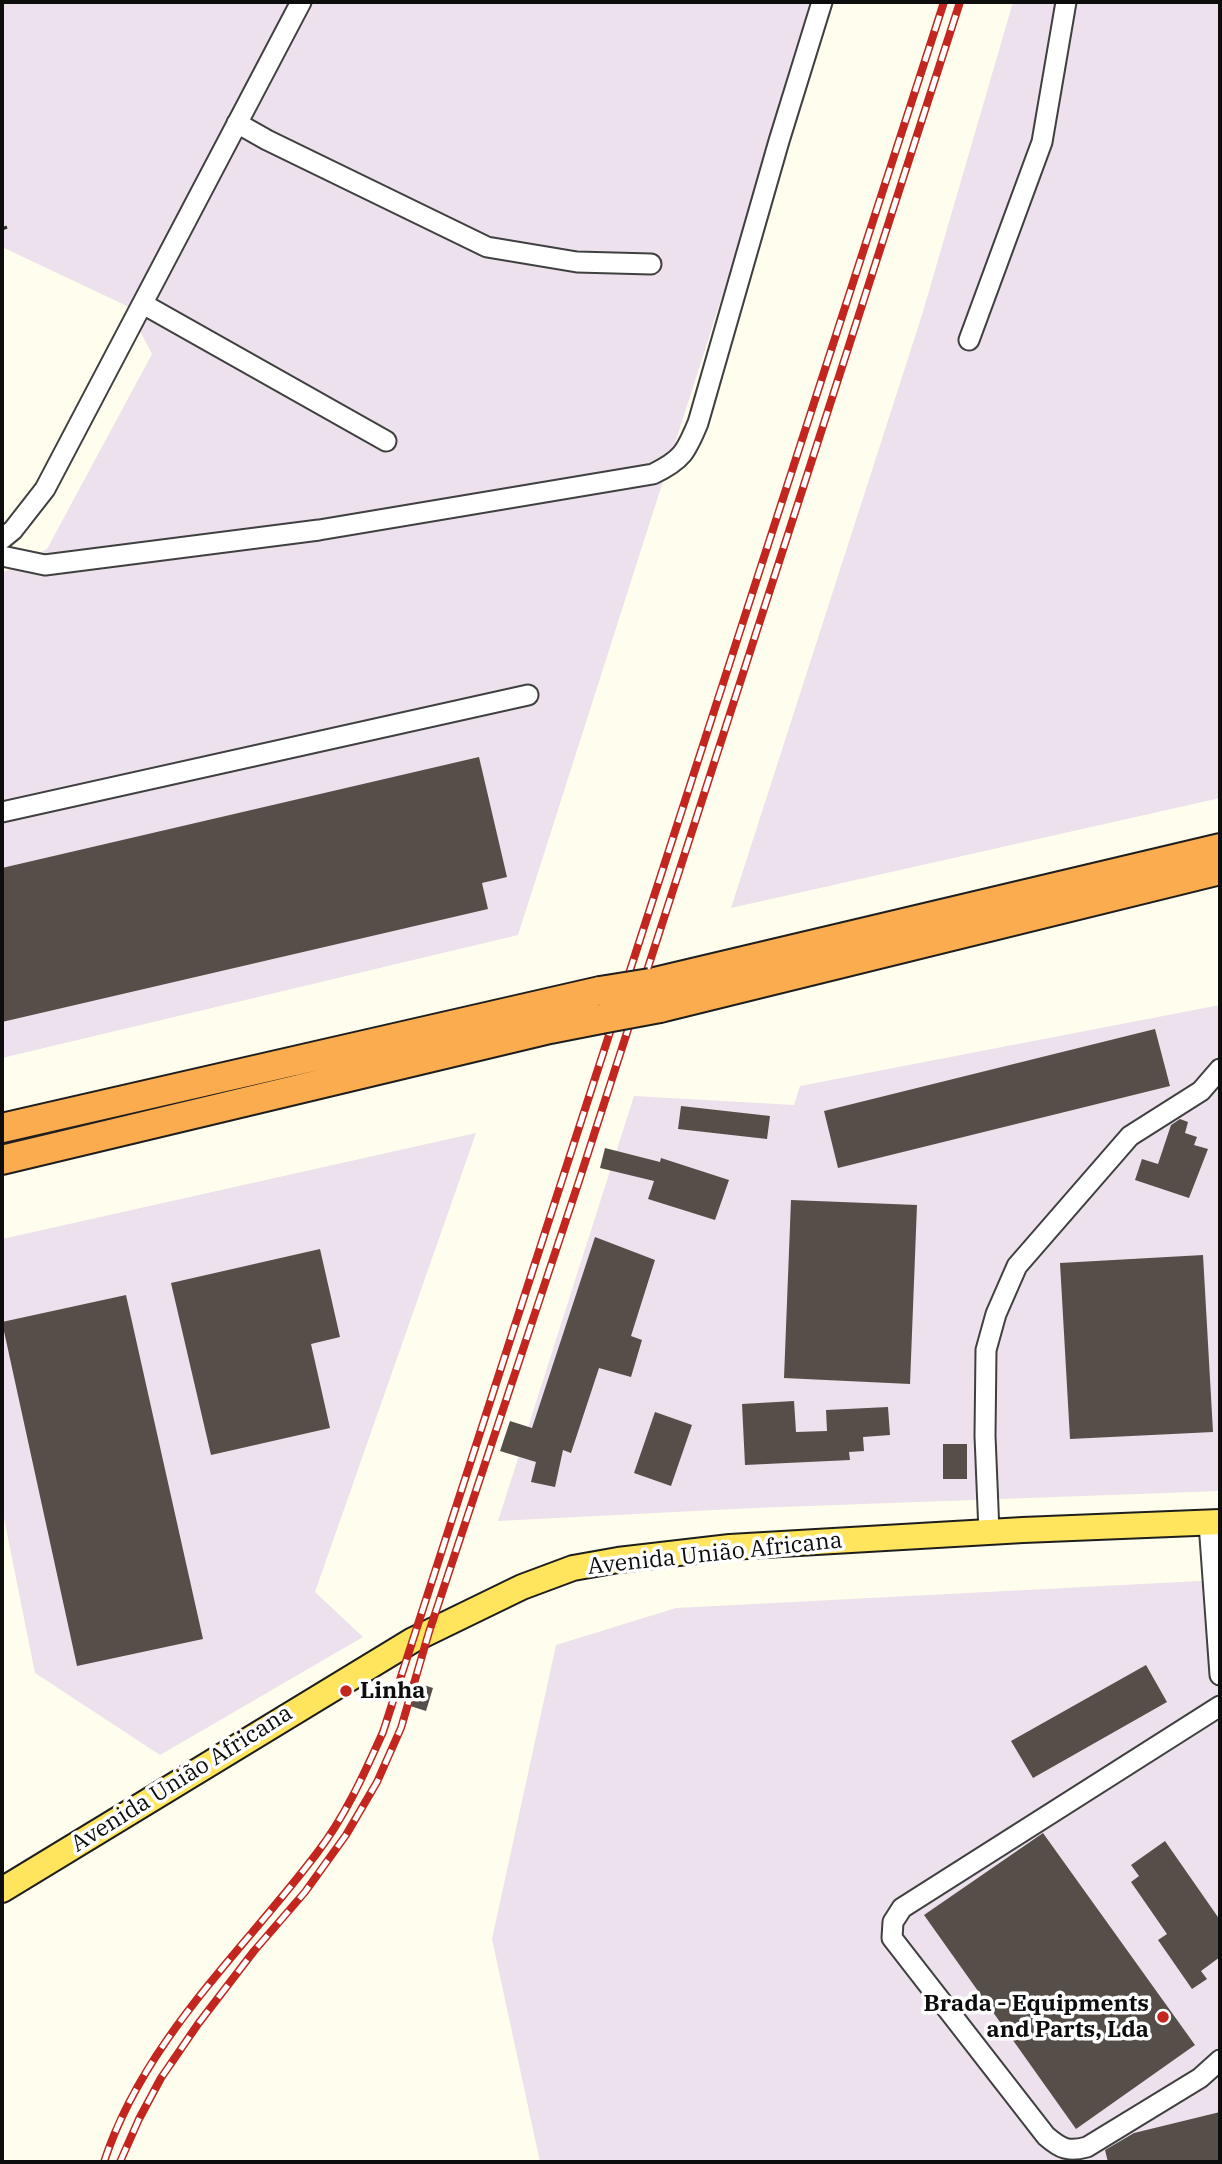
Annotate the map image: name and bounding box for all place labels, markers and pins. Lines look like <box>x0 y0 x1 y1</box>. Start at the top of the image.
place label: Linha <box>360 1677 425 1705</box>
marker: Linha <box>338 1683 354 1699</box>
place label: Brada - Equipments and Parts, Lda <box>924 1990 1149 2044</box>
marker: Brada - Equipments and Parts, Lda <box>1155 2009 1171 2025</box>

